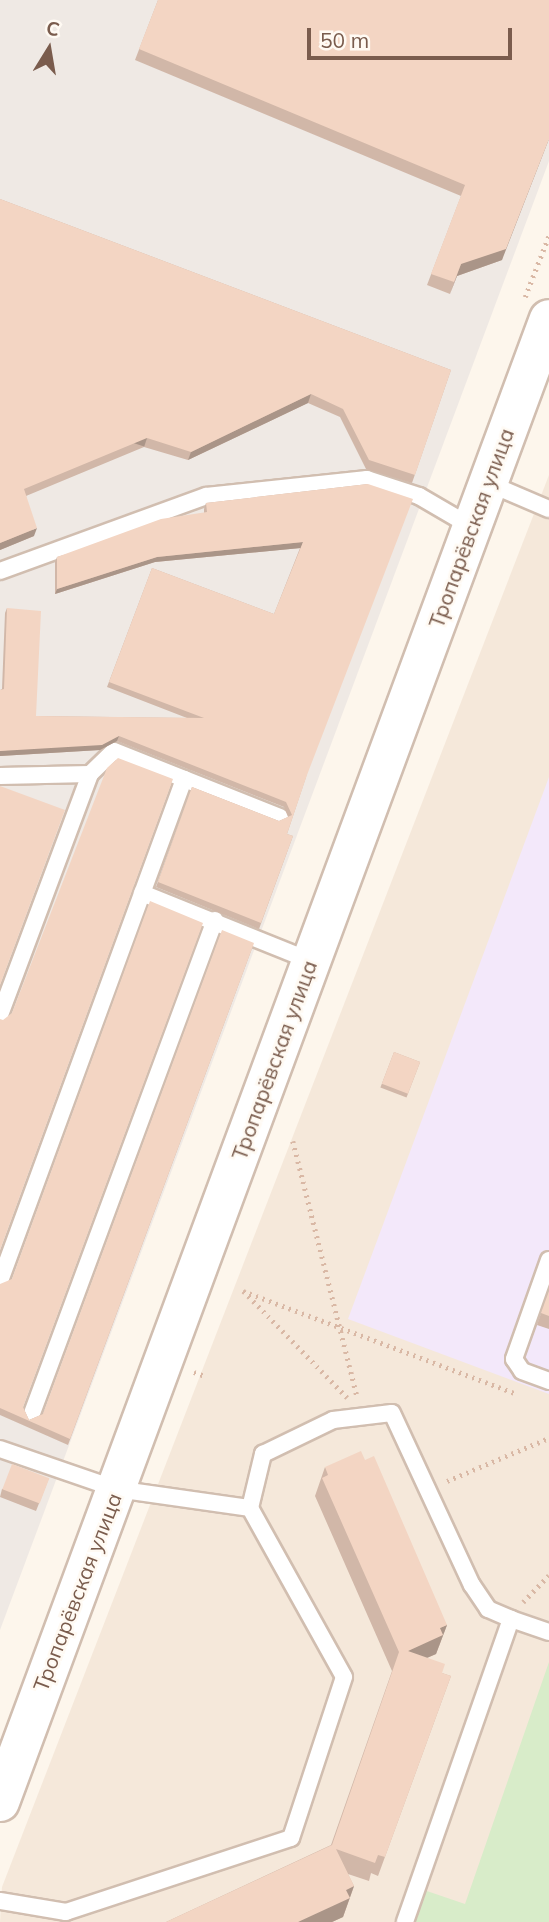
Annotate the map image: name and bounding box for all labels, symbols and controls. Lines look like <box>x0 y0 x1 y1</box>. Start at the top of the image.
north arrow <box>14 14 84 84</box>
scale bar <box>311 14 516 58</box>
text: С <box>44 15 62 41</box>
text: 50 m <box>320 27 369 53</box>
street label: Тропарёвская улица <box>423 425 519 631</box>
street label: Тропарёвская улица <box>226 957 322 1163</box>
street label: Тропарёвская улица <box>28 1489 126 1695</box>

